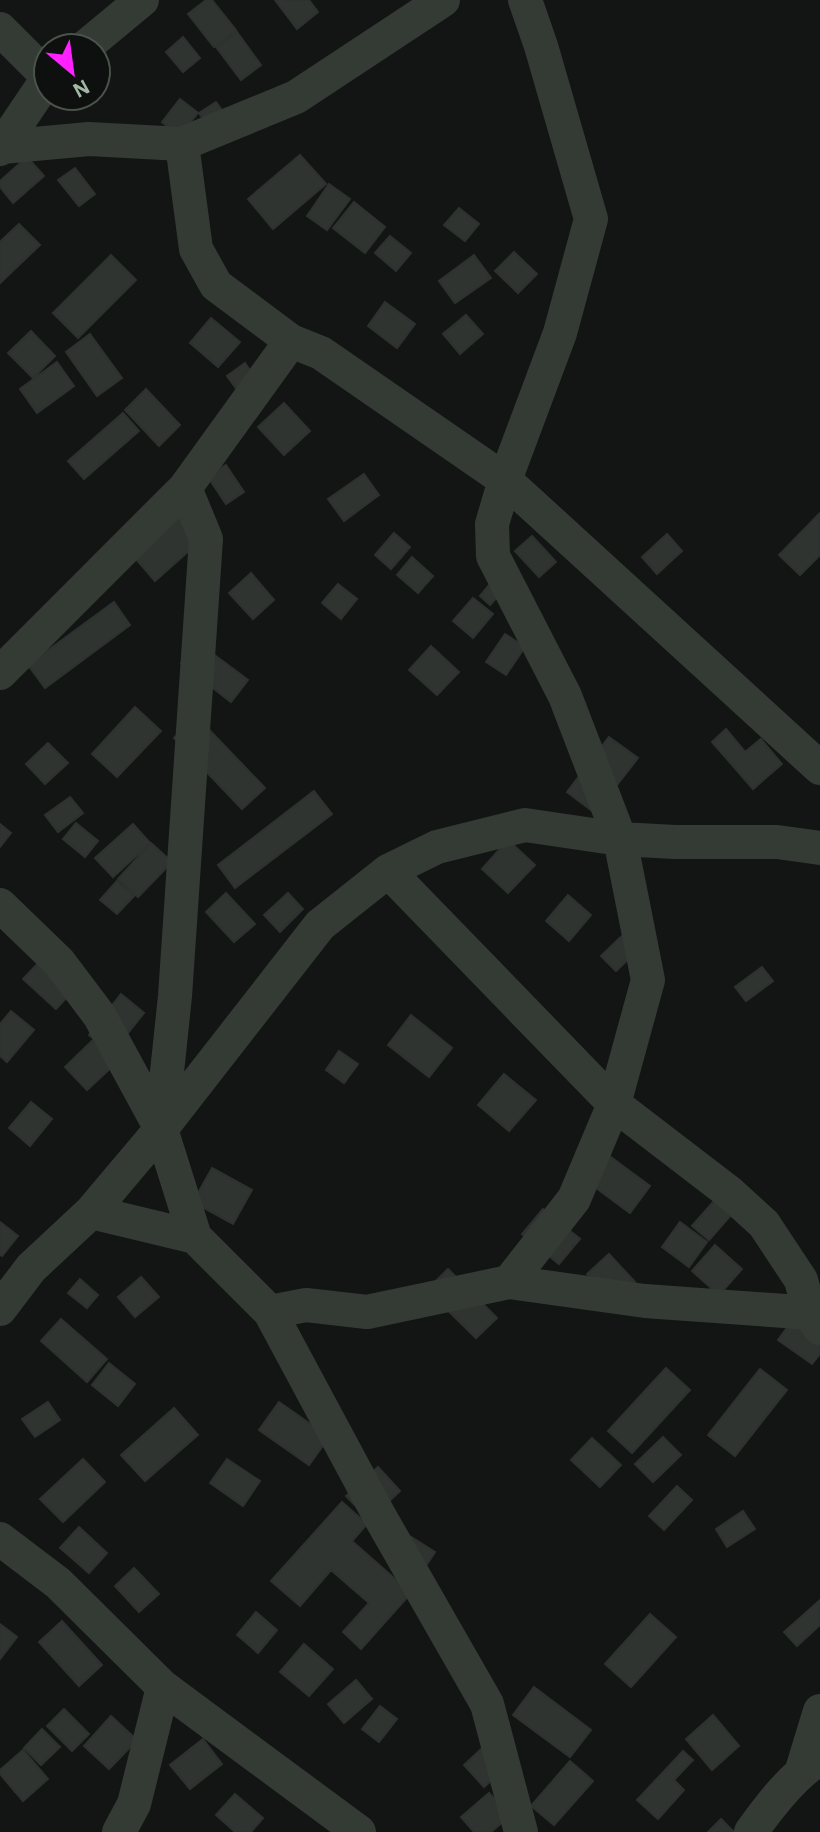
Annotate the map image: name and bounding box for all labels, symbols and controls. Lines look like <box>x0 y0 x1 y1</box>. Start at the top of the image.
north arrow <box>32 32 112 112</box>
text: N <box>69 75 93 102</box>

